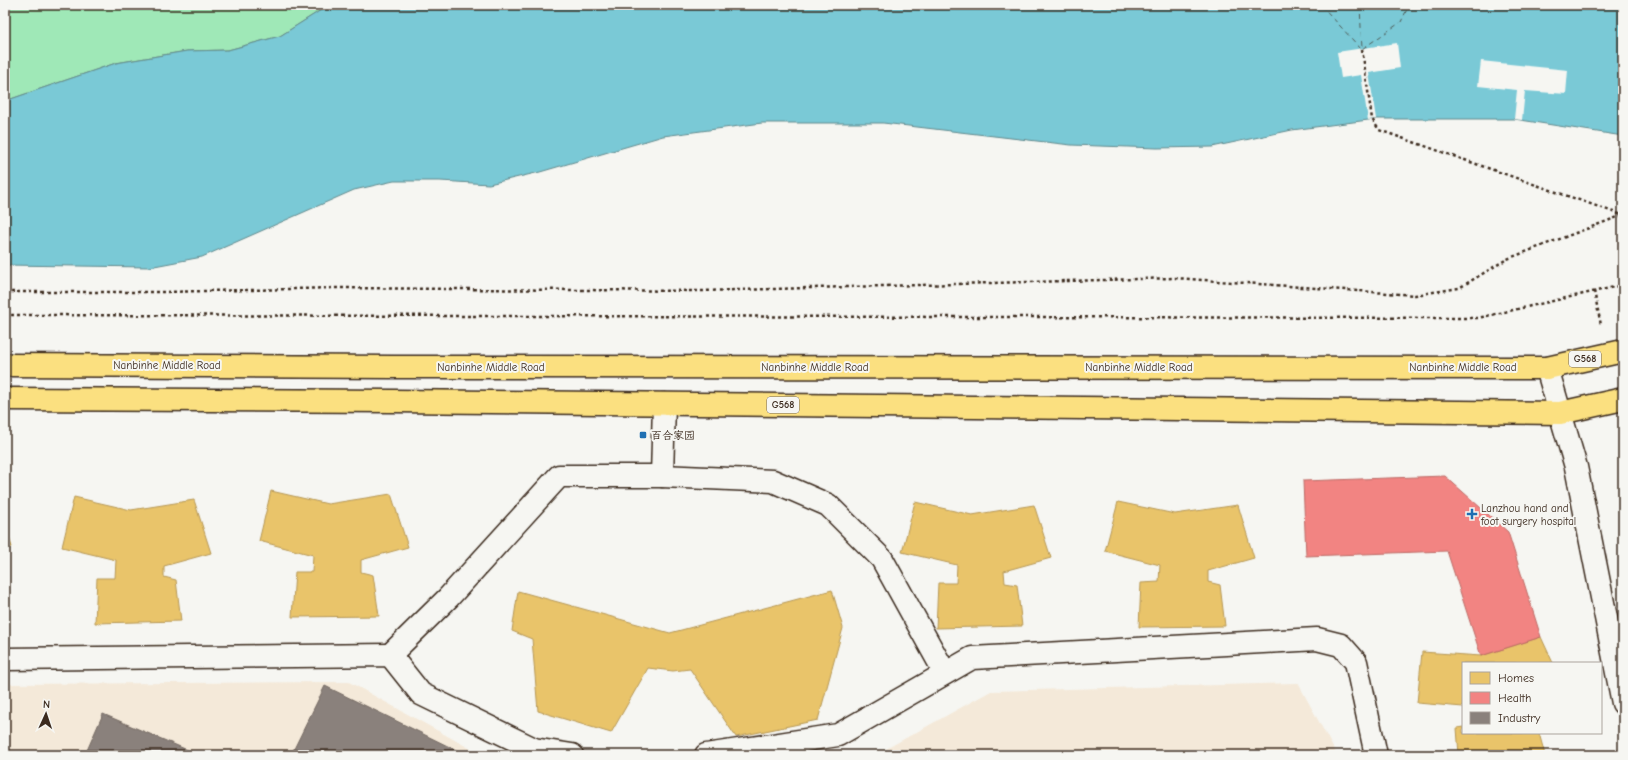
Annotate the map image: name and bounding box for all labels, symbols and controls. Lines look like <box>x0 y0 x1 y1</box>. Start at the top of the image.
road number: G568 <box>1569 351 1601 367</box>
street label: Nanbinhe Middle Road <box>113 359 221 372</box>
street label: Nanbinhe Middle Road <box>437 361 545 374</box>
street label: Nanbinhe Middle Road <box>761 361 869 374</box>
street label: Nanbinhe Middle Road <box>1085 361 1193 374</box>
street label: Nanbinhe Middle Road <box>1409 361 1517 374</box>
road number: G568 <box>767 397 799 413</box>
place label: 百合家园 <box>651 429 695 442</box>
marker: 百合家园 <box>638 430 648 440</box>
place label: Lanzhou hand and foot surgery hospital <box>1480 502 1576 528</box>
marker: Lanzhou hand and foot surgery hospital <box>1466 508 1478 520</box>
legend <box>1462 662 1602 734</box>
text: Homes <box>1498 671 1534 685</box>
text: Health <box>1498 691 1531 705</box>
north arrow <box>26 694 66 734</box>
text: N <box>43 698 50 711</box>
text: Industry <box>1498 711 1541 725</box>

